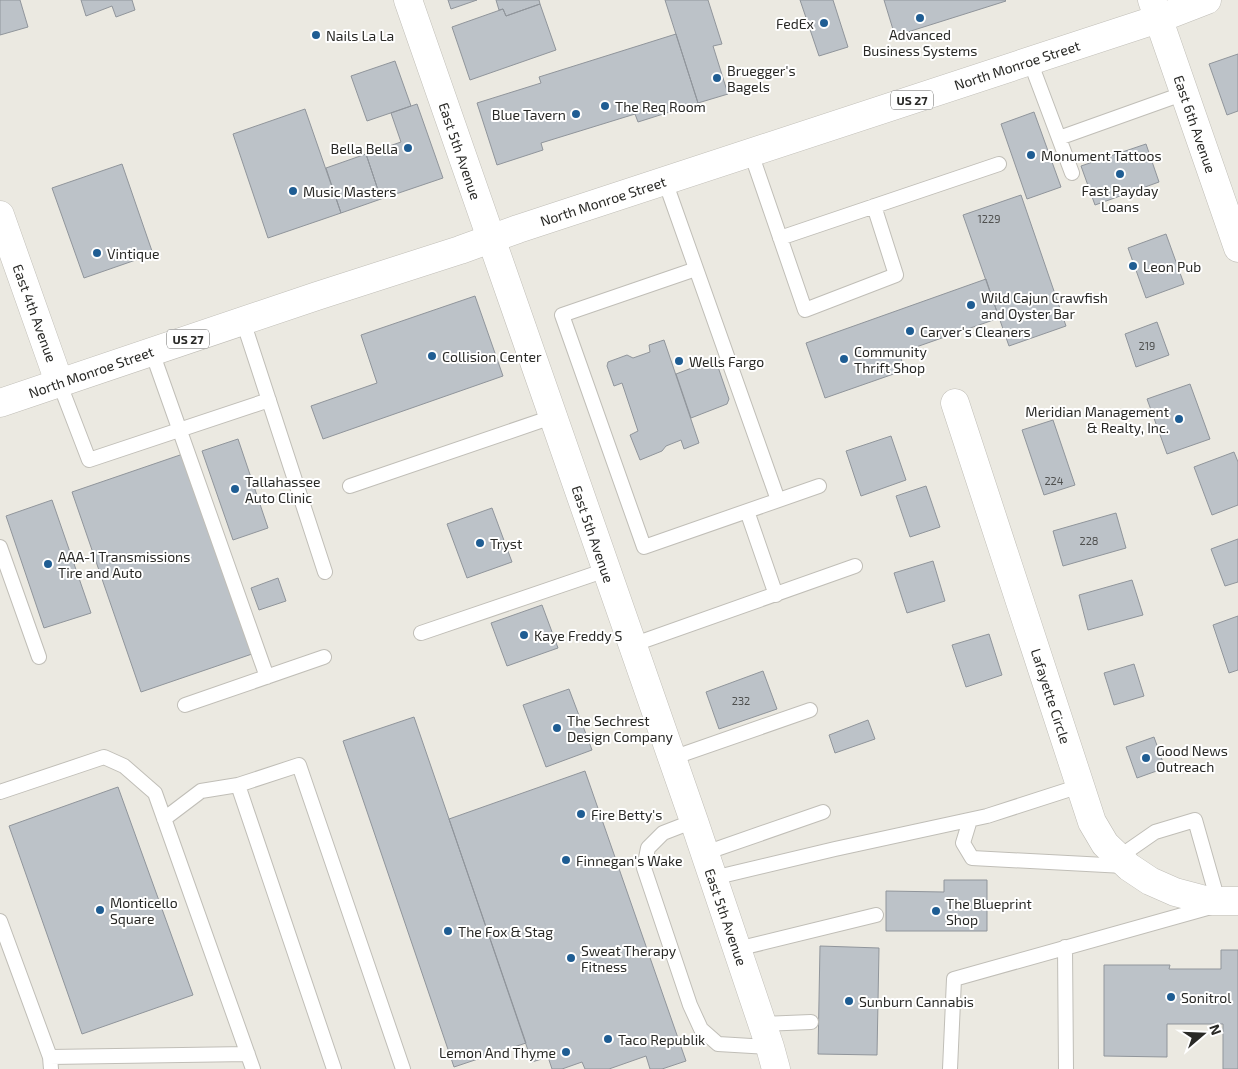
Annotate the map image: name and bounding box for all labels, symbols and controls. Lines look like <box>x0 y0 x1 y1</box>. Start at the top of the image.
marker: Advanced Business Systems <box>914 12 926 24</box>
place label: FedEx <box>776 15 815 32</box>
marker: FedEx <box>818 17 830 29</box>
place label: Advanced Business Systems <box>863 26 977 59</box>
place label: Nails La La <box>326 27 394 44</box>
marker: Nails La La <box>310 29 322 41</box>
street label: North Monroe Street <box>952 37 1082 93</box>
place label: Bruegger's Bagels <box>727 62 796 95</box>
marker: Bruegger's Bagels <box>711 72 723 84</box>
street label: East 6th Avenue <box>1170 73 1220 175</box>
road number: US 27 <box>891 90 933 110</box>
place label: The Req Room <box>615 98 706 115</box>
street label: East 5th Avenue <box>435 100 485 202</box>
marker: The Req Room <box>599 100 611 112</box>
place label: Blue Tavern <box>492 106 566 123</box>
marker: Blue Tavern <box>570 108 582 120</box>
place label: Bella Bella <box>330 140 398 157</box>
marker: Bella Bella <box>402 142 414 154</box>
place label: Monument Tattoos <box>1041 147 1162 164</box>
marker: Monument Tattoos <box>1025 149 1037 161</box>
marker: Fast Payday Loans <box>1114 168 1126 180</box>
street label: North Monroe Street <box>538 173 668 229</box>
place label: Fast Payday Loans <box>1082 182 1159 215</box>
place label: Music Masters <box>303 183 396 200</box>
marker: Music Masters <box>287 185 299 197</box>
house number: 1229 <box>977 212 1001 225</box>
place label: Vintique <box>107 245 159 262</box>
marker: Vintique <box>91 247 103 259</box>
place label: Leon Pub <box>1143 258 1201 275</box>
marker: Leon Pub <box>1127 260 1139 272</box>
street label: East 4th Avenue <box>9 262 61 364</box>
place label: Wild Cajun Crawfish and Oyster Bar <box>981 289 1108 322</box>
marker: Wild Cajun Crawfish and Oyster Bar <box>965 299 977 311</box>
place label: Carver's Cleaners <box>920 323 1031 340</box>
marker: Carver's Cleaners <box>904 325 916 337</box>
road number: US 27 <box>167 329 209 348</box>
house number: 219 <box>1139 339 1155 352</box>
street label: North Monroe Street <box>26 343 156 401</box>
place label: Community Thrift Shop <box>854 343 927 376</box>
place label: Collision Center <box>442 348 542 365</box>
marker: Collision Center <box>426 350 438 362</box>
place label: Wells Fargo <box>689 353 764 370</box>
marker: Community Thrift Shop <box>838 353 850 365</box>
marker: Wells Fargo <box>673 355 685 367</box>
place label: Meridian Management & Realty, Inc. <box>1025 403 1169 436</box>
marker: Meridian Management & Realty, Inc. <box>1173 413 1185 425</box>
place label: Tallahassee Auto Clinic <box>245 473 321 506</box>
house number: 224 <box>1044 474 1064 487</box>
marker: Tallahassee Auto Clinic <box>229 483 241 495</box>
street label: East 5th Avenue <box>568 483 618 585</box>
house number: 228 <box>1079 534 1099 547</box>
place label: Tryst <box>490 535 522 552</box>
marker: Tryst <box>474 537 486 549</box>
place label: AAA-1 Transmissions Tire and Auto <box>58 548 190 581</box>
marker: AAA-1 Transmissions Tire and Auto <box>42 558 54 570</box>
place label: Kaye Freddy S <box>534 627 622 644</box>
marker: Kaye Freddy S <box>518 629 530 641</box>
street label: Lafayette Circle <box>1028 646 1074 746</box>
house number: 232 <box>732 694 750 707</box>
place label: The Sechrest Design Company <box>567 712 674 745</box>
marker: The Sechrest Design Company <box>551 722 563 734</box>
place label: Good News Outreach <box>1156 742 1228 775</box>
marker: Good News Outreach <box>1140 752 1152 764</box>
place label: Fire Betty's <box>591 806 662 823</box>
marker: Fire Betty's <box>575 808 587 820</box>
place label: Finnegan's Wake <box>576 852 682 869</box>
marker: Finnegan's Wake <box>560 854 572 866</box>
street label: East 5th Avenue <box>701 866 751 968</box>
place label: Monticello Square <box>110 894 178 927</box>
place label: The Blueprint Shop <box>946 895 1032 928</box>
marker: Monticello Square <box>94 904 106 916</box>
marker: The Blueprint Shop <box>930 905 942 917</box>
place label: The Fox & Stag <box>458 923 553 940</box>
marker: The Fox & Stag <box>442 925 454 937</box>
place label: Sweat Therapy Fitness <box>581 942 677 975</box>
marker: Sweat Therapy Fitness <box>565 952 577 964</box>
place label: Sonitrol <box>1181 989 1232 1006</box>
marker: Sonitrol <box>1165 991 1177 1003</box>
place label: Sunburn Cannabis <box>859 993 974 1010</box>
marker: Sunburn Cannabis <box>843 995 855 1007</box>
north arrow <box>1178 1009 1228 1059</box>
text: N <box>1206 1022 1225 1037</box>
place label: Taco Republik <box>618 1031 705 1048</box>
marker: Taco Republik <box>602 1033 614 1045</box>
place label: Lemon And Thyme <box>439 1044 556 1061</box>
marker: Lemon And Thyme <box>560 1046 572 1058</box>

